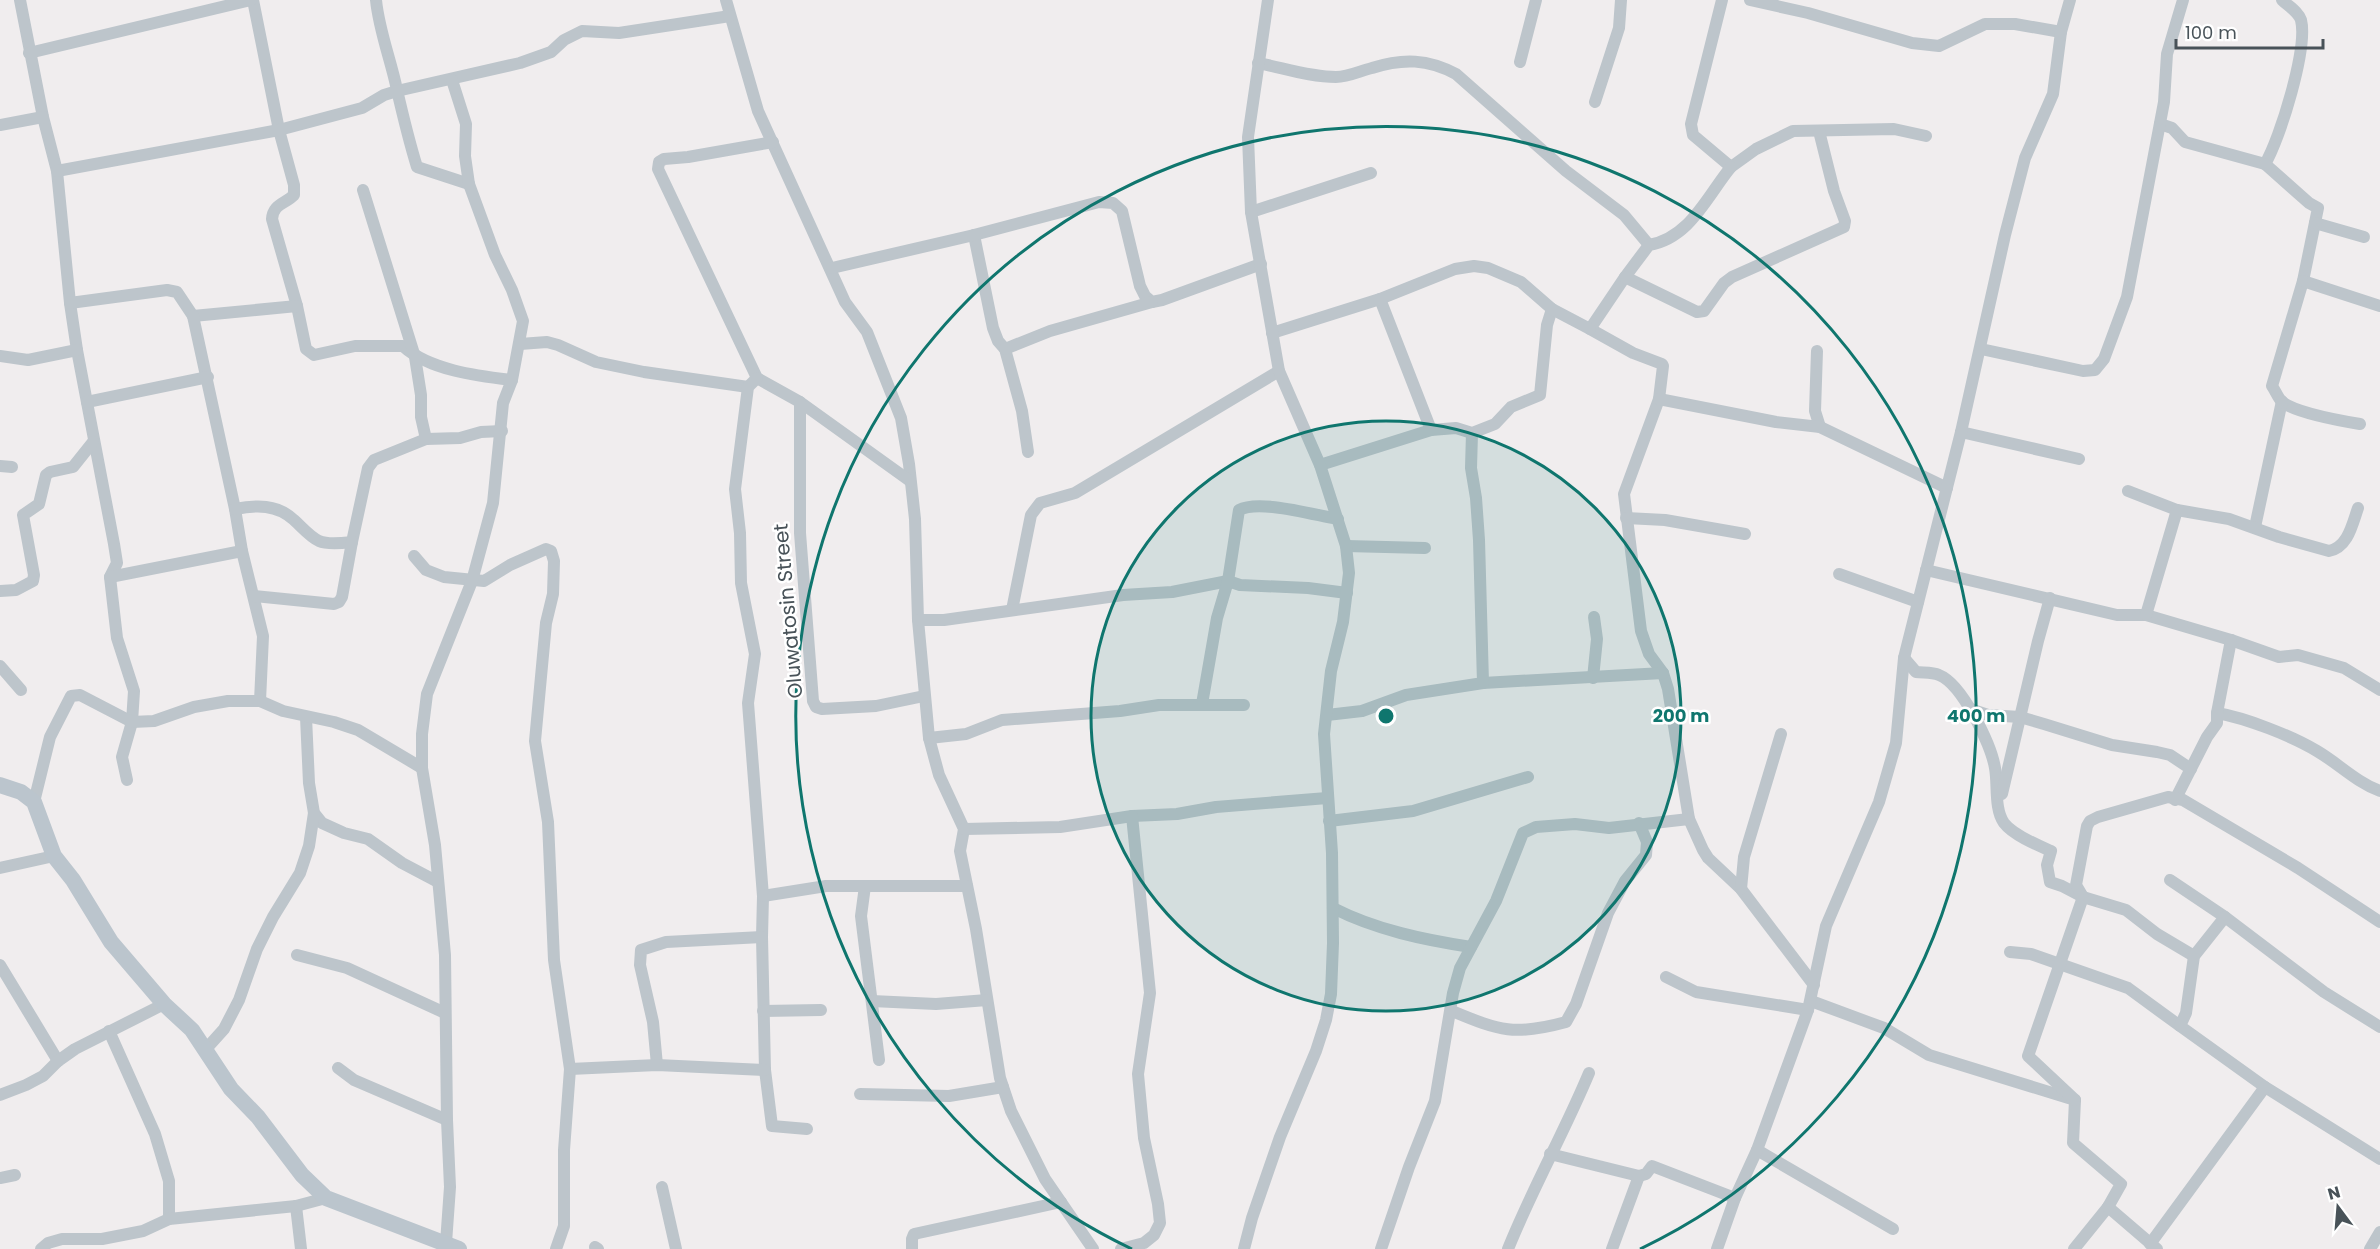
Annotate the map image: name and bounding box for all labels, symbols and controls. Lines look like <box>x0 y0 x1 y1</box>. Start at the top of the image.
scale bar <box>2176 12 2323 50</box>
text: 100 m <box>2185 20 2237 45</box>
street label: Oluwatosin Street <box>766 522 810 700</box>
text: 200 m <box>1653 703 1709 728</box>
text: 400 m <box>1947 703 2005 728</box>
centre of rings <box>1376 706 1396 726</box>
north arrow <box>2308 1177 2368 1237</box>
text: N <box>2325 1180 2343 1206</box>

